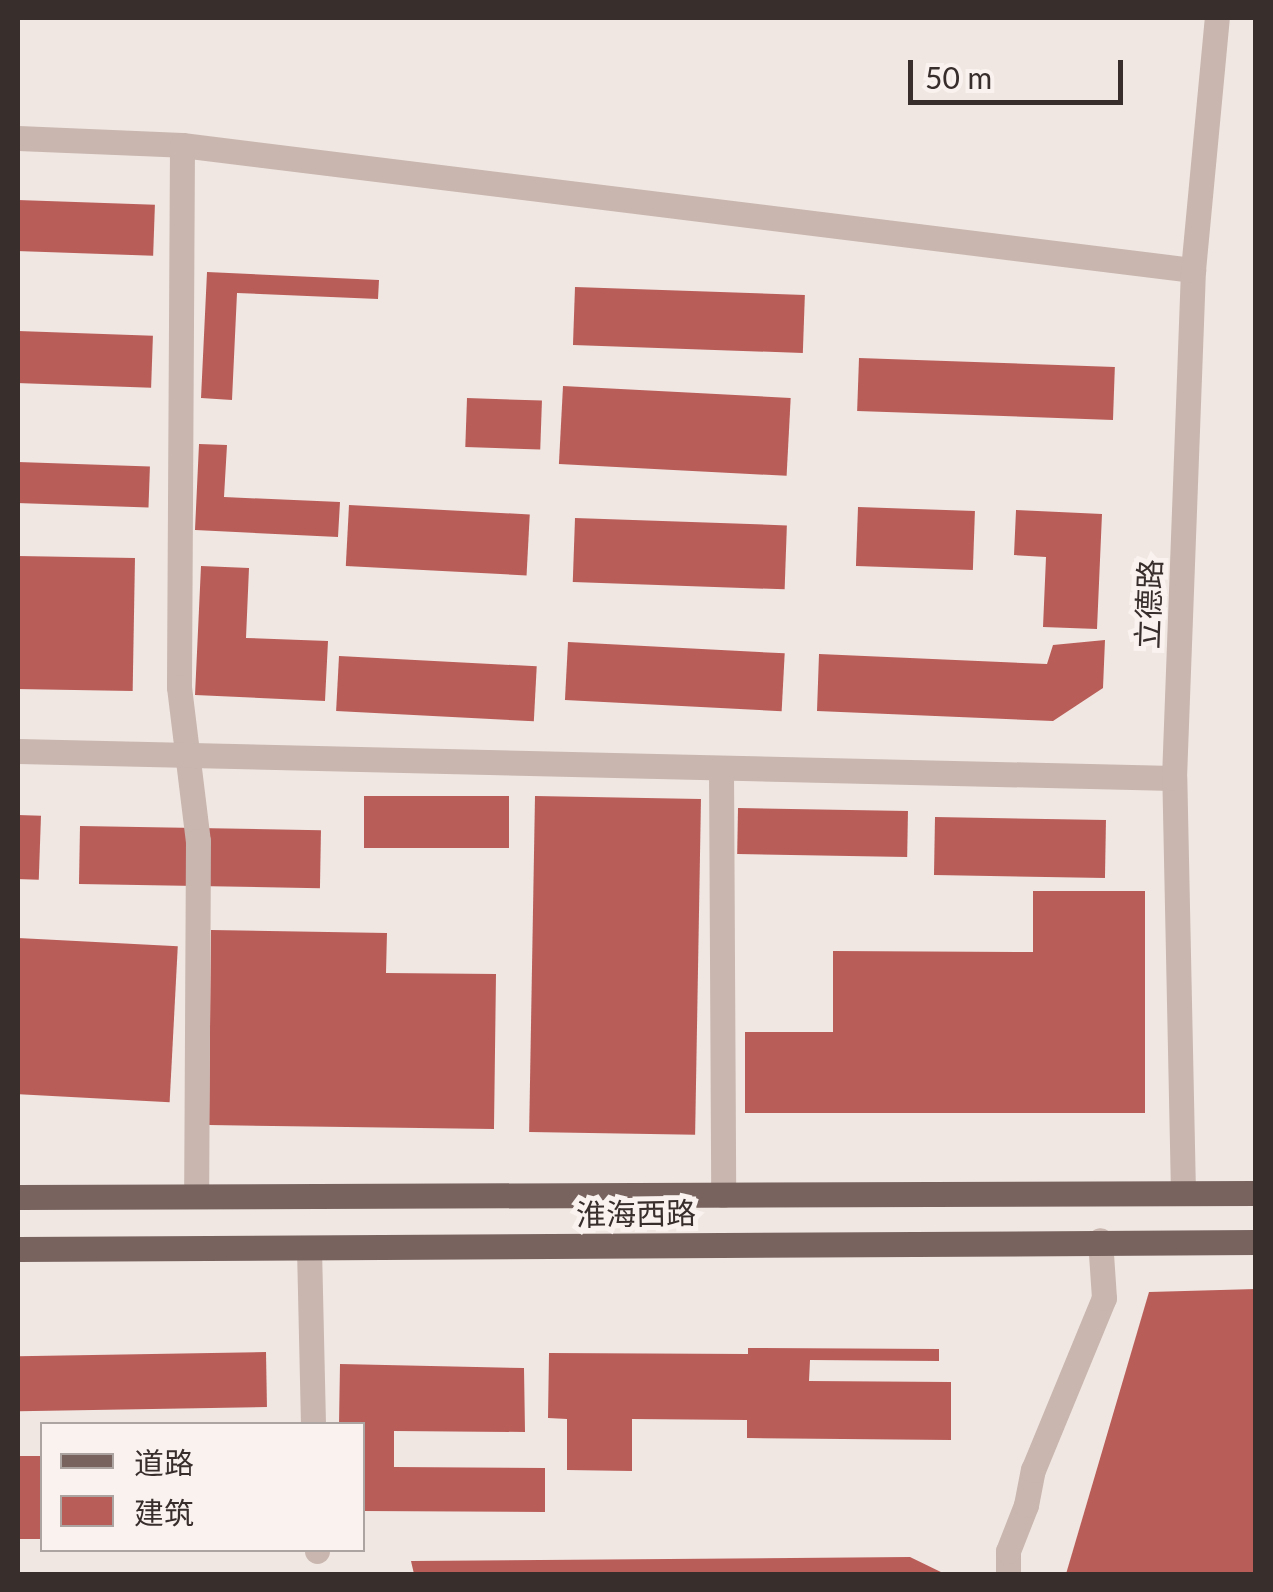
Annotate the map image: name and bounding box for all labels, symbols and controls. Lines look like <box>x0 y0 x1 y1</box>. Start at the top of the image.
scale bar <box>913 40 1128 102</box>
text: 50 m <box>925 59 992 95</box>
street label: 立德路 <box>1128 558 1168 650</box>
street label: 淮海西路 <box>576 1194 696 1232</box>
legend <box>40 1422 365 1552</box>
text: 道路 <box>134 1444 194 1480</box>
text: 建筑 <box>134 1494 194 1530</box>

